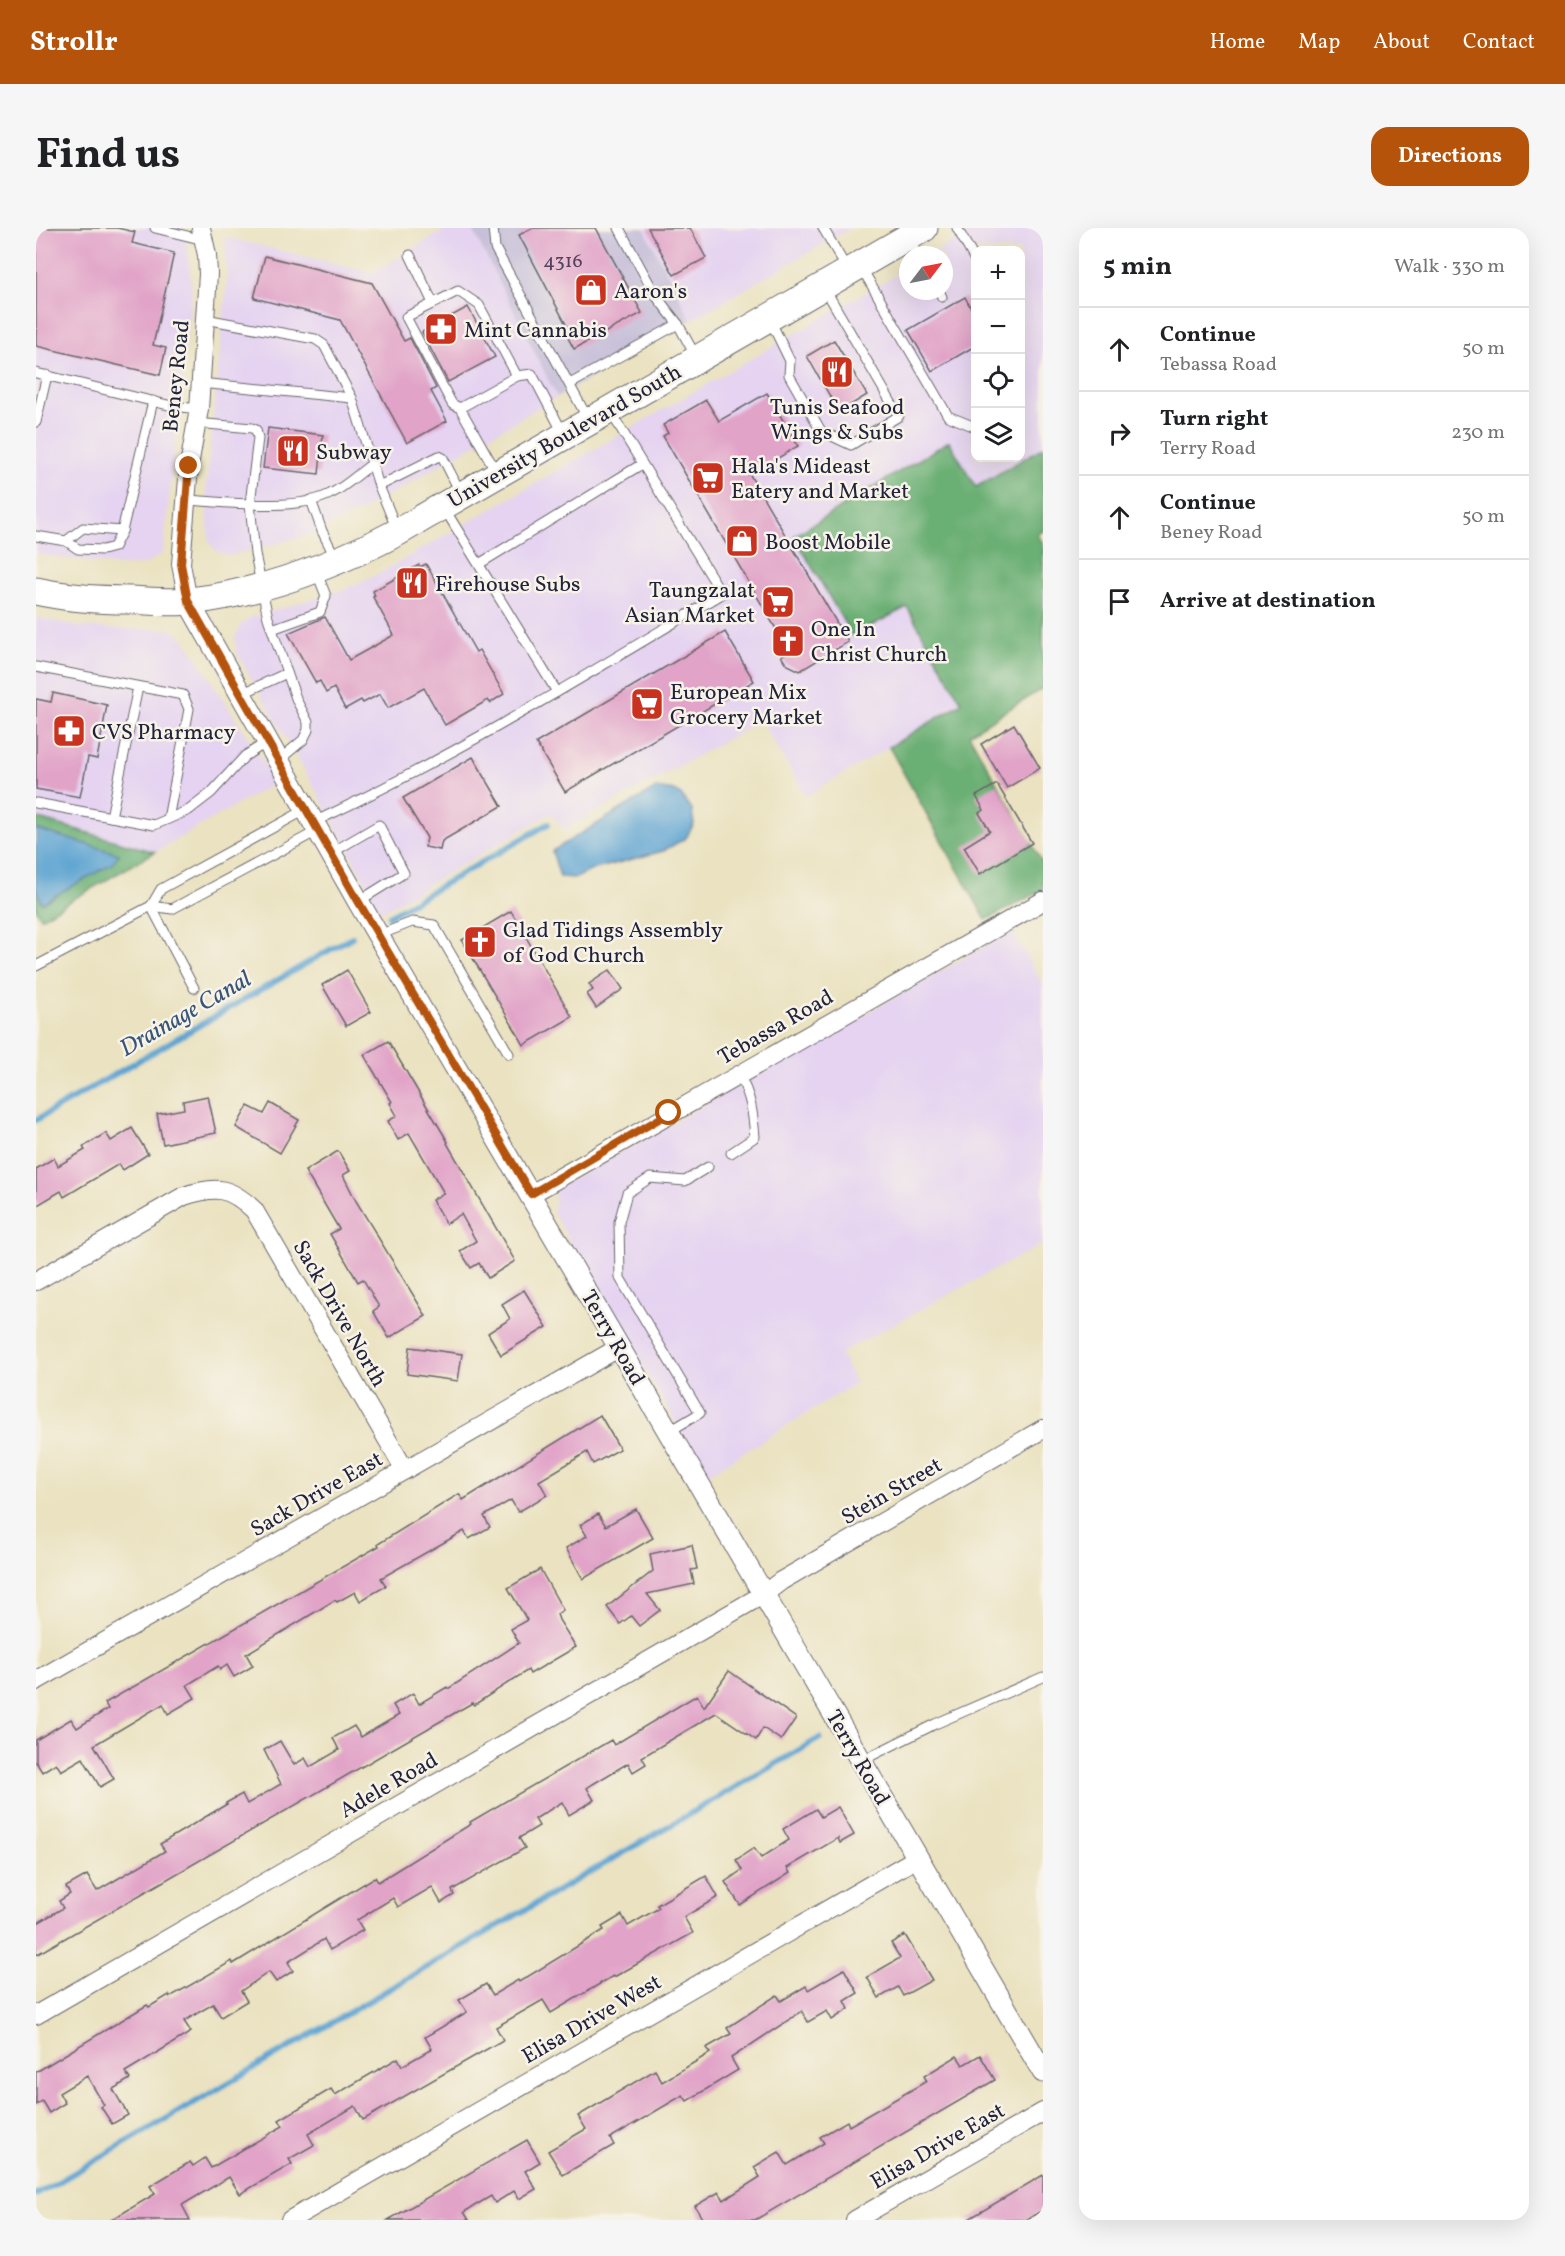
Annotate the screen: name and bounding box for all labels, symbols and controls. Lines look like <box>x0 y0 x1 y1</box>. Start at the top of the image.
text: Strollr <box>30 23 118 62</box>
text: Home <box>1210 28 1265 57</box>
text: Map <box>1298 28 1340 57</box>
text: About <box>1373 28 1430 57</box>
text: Contact <box>1463 28 1535 57</box>
text: Find us <box>36 127 180 186</box>
button: Directions <box>1371 127 1529 186</box>
north arrow <box>899 246 953 300</box>
map controls <box>971 246 1025 462</box>
button: + <box>971 246 1025 300</box>
house number: 4316 <box>543 248 583 276</box>
text: 5 min <box>1103 249 1172 285</box>
text: Walk · 330 m <box>1394 253 1505 281</box>
shop icon: Aaron's <box>573 272 609 308</box>
place label: Aaron's <box>614 277 687 308</box>
button: − <box>971 300 1025 354</box>
pharmacy icon: Mint Cannabis <box>423 311 459 347</box>
place label: Mint Cannabis <box>464 316 607 347</box>
street label: Beney Road <box>156 319 199 434</box>
text: Continue <box>1160 320 1256 351</box>
icon: ahead <box>1103 333 1136 366</box>
text: 50 m <box>1462 335 1505 363</box>
text: Tebassa Road <box>1160 351 1277 379</box>
restaurant icon: Tunis Seafood Wings & Subs <box>819 354 855 390</box>
button: locate <box>971 354 1025 408</box>
street label: University Boulevard South <box>443 357 688 517</box>
place label: Tunis Seafood Wings & Subs <box>770 393 904 449</box>
text: Turn right <box>1160 404 1268 435</box>
button: layers <box>971 408 1025 462</box>
icon: right <box>1103 417 1136 450</box>
text: 230 m <box>1451 419 1505 447</box>
restaurant icon: Subway <box>275 433 311 469</box>
text: Terry Road <box>1160 435 1256 463</box>
place label: Subway <box>316 438 392 469</box>
route end <box>175 452 201 478</box>
place label: Hala's Mideast Eatery and Market <box>731 452 909 508</box>
supermarket icon: Hala's Mideast Eatery and Market <box>690 460 726 496</box>
text: Continue <box>1160 488 1256 519</box>
icon: ahead <box>1103 501 1136 534</box>
text: 50 m <box>1462 503 1505 531</box>
text: Beney Road <box>1160 519 1263 547</box>
shop icon: Boost Mobile <box>724 523 760 559</box>
place label: Boost Mobile <box>765 528 891 559</box>
restaurant icon: Firehouse Subs <box>394 565 430 601</box>
place label: Firehouse Subs <box>435 570 580 601</box>
place label: Taungzalat Asian Market <box>625 576 755 632</box>
supermarket icon: Taungzalat Asian Market <box>760 584 796 620</box>
icon: arrive <box>1103 585 1136 618</box>
text: Arrive at destination <box>1160 586 1376 617</box>
place label: One In Christ Church <box>811 615 947 671</box>
church icon: One In Christ Church <box>770 623 806 659</box>
place label: European Mix Grocery Market <box>670 678 823 734</box>
supermarket icon: European Mix Grocery Market <box>629 686 665 722</box>
pharmacy icon: CVS Pharmacy <box>51 713 87 749</box>
place label: CVS Pharmacy <box>92 718 236 749</box>
place label: Glad Tidings Assembly of God Church <box>503 916 723 972</box>
church icon: Glad Tidings Assembly of God Church <box>462 924 498 960</box>
water label: Drainage Canal <box>114 963 258 1066</box>
street label: Tebassa Road <box>713 983 840 1074</box>
route start <box>655 1099 681 1125</box>
street label: Sack Drive North <box>284 1235 394 1393</box>
street label: Terry Road <box>572 1285 652 1392</box>
street label: Sack Drive East <box>245 1445 389 1546</box>
street label: Stein Street <box>836 1451 949 1534</box>
street label: Terry Road <box>817 1705 897 1812</box>
street label: Adele Road <box>334 1745 444 1827</box>
street label: Elisa Drive West <box>517 1967 668 2073</box>
street label: Elisa Drive East <box>865 2096 1011 2198</box>

